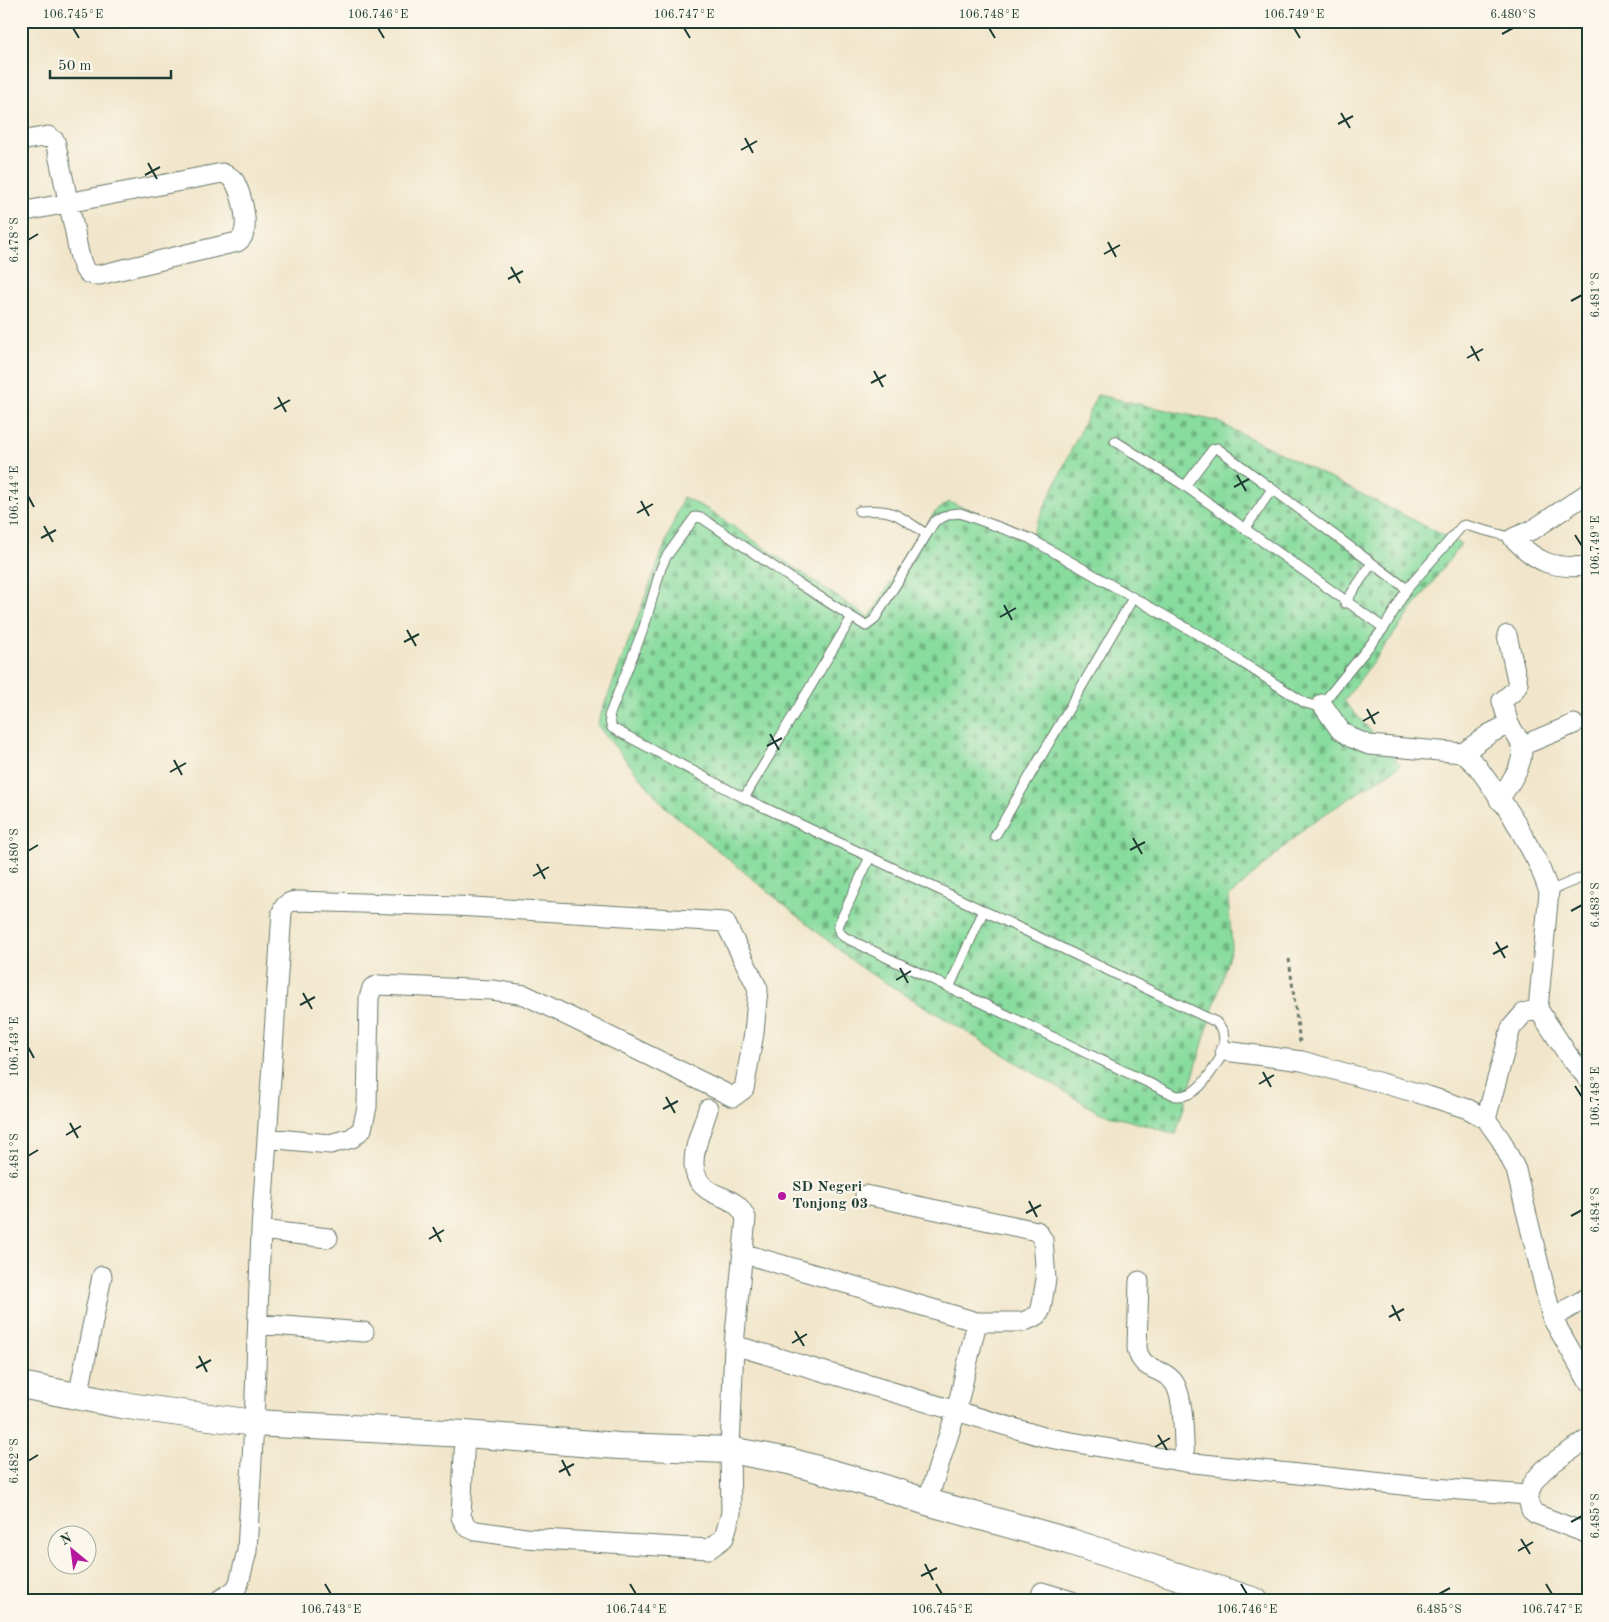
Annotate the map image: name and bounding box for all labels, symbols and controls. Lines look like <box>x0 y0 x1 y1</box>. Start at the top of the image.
text: 106.745°E <box>43 8 103 21</box>
text: 106.746°E <box>348 9 408 21</box>
text: 106.747°E <box>654 9 714 21</box>
text: 106.748°E <box>959 9 1019 21</box>
text: 106.749°E <box>1264 9 1324 21</box>
text: 6.480°S <box>1490 9 1536 21</box>
scale bar <box>50 48 171 80</box>
text: 50 m <box>58 59 92 74</box>
text: 6.478°S <box>9 217 21 263</box>
text: 6.481°S <box>1590 272 1602 318</box>
text: 106.744°E <box>9 466 21 526</box>
text: 106.749°E <box>1590 516 1602 576</box>
text: 6.480°S <box>9 828 21 874</box>
text: 6.483°S <box>1590 882 1602 928</box>
text: 106.743°E <box>9 1017 21 1077</box>
text: 106.748°E <box>1590 1067 1602 1127</box>
text: 6.481°S <box>9 1133 21 1179</box>
place label: SD Negeri Tonjong 03 <box>792 1180 868 1212</box>
text: 6.484°S <box>1590 1187 1602 1233</box>
marker: SD Negeri Tonjong 03 <box>776 1190 788 1202</box>
text: 6.482°S <box>9 1438 21 1484</box>
text: 6.485°S <box>1589 1493 1602 1539</box>
north arrow <box>48 1524 98 1574</box>
text: N <box>58 1531 75 1548</box>
text: 106.745°E <box>912 1603 972 1616</box>
text: 6.485°S <box>1416 1603 1462 1616</box>
text: 106.743°E <box>301 1604 361 1616</box>
text: 106.744°E <box>606 1604 666 1616</box>
text: 106.746°E <box>1217 1604 1277 1616</box>
text: 106.747°E <box>1522 1604 1582 1616</box>

